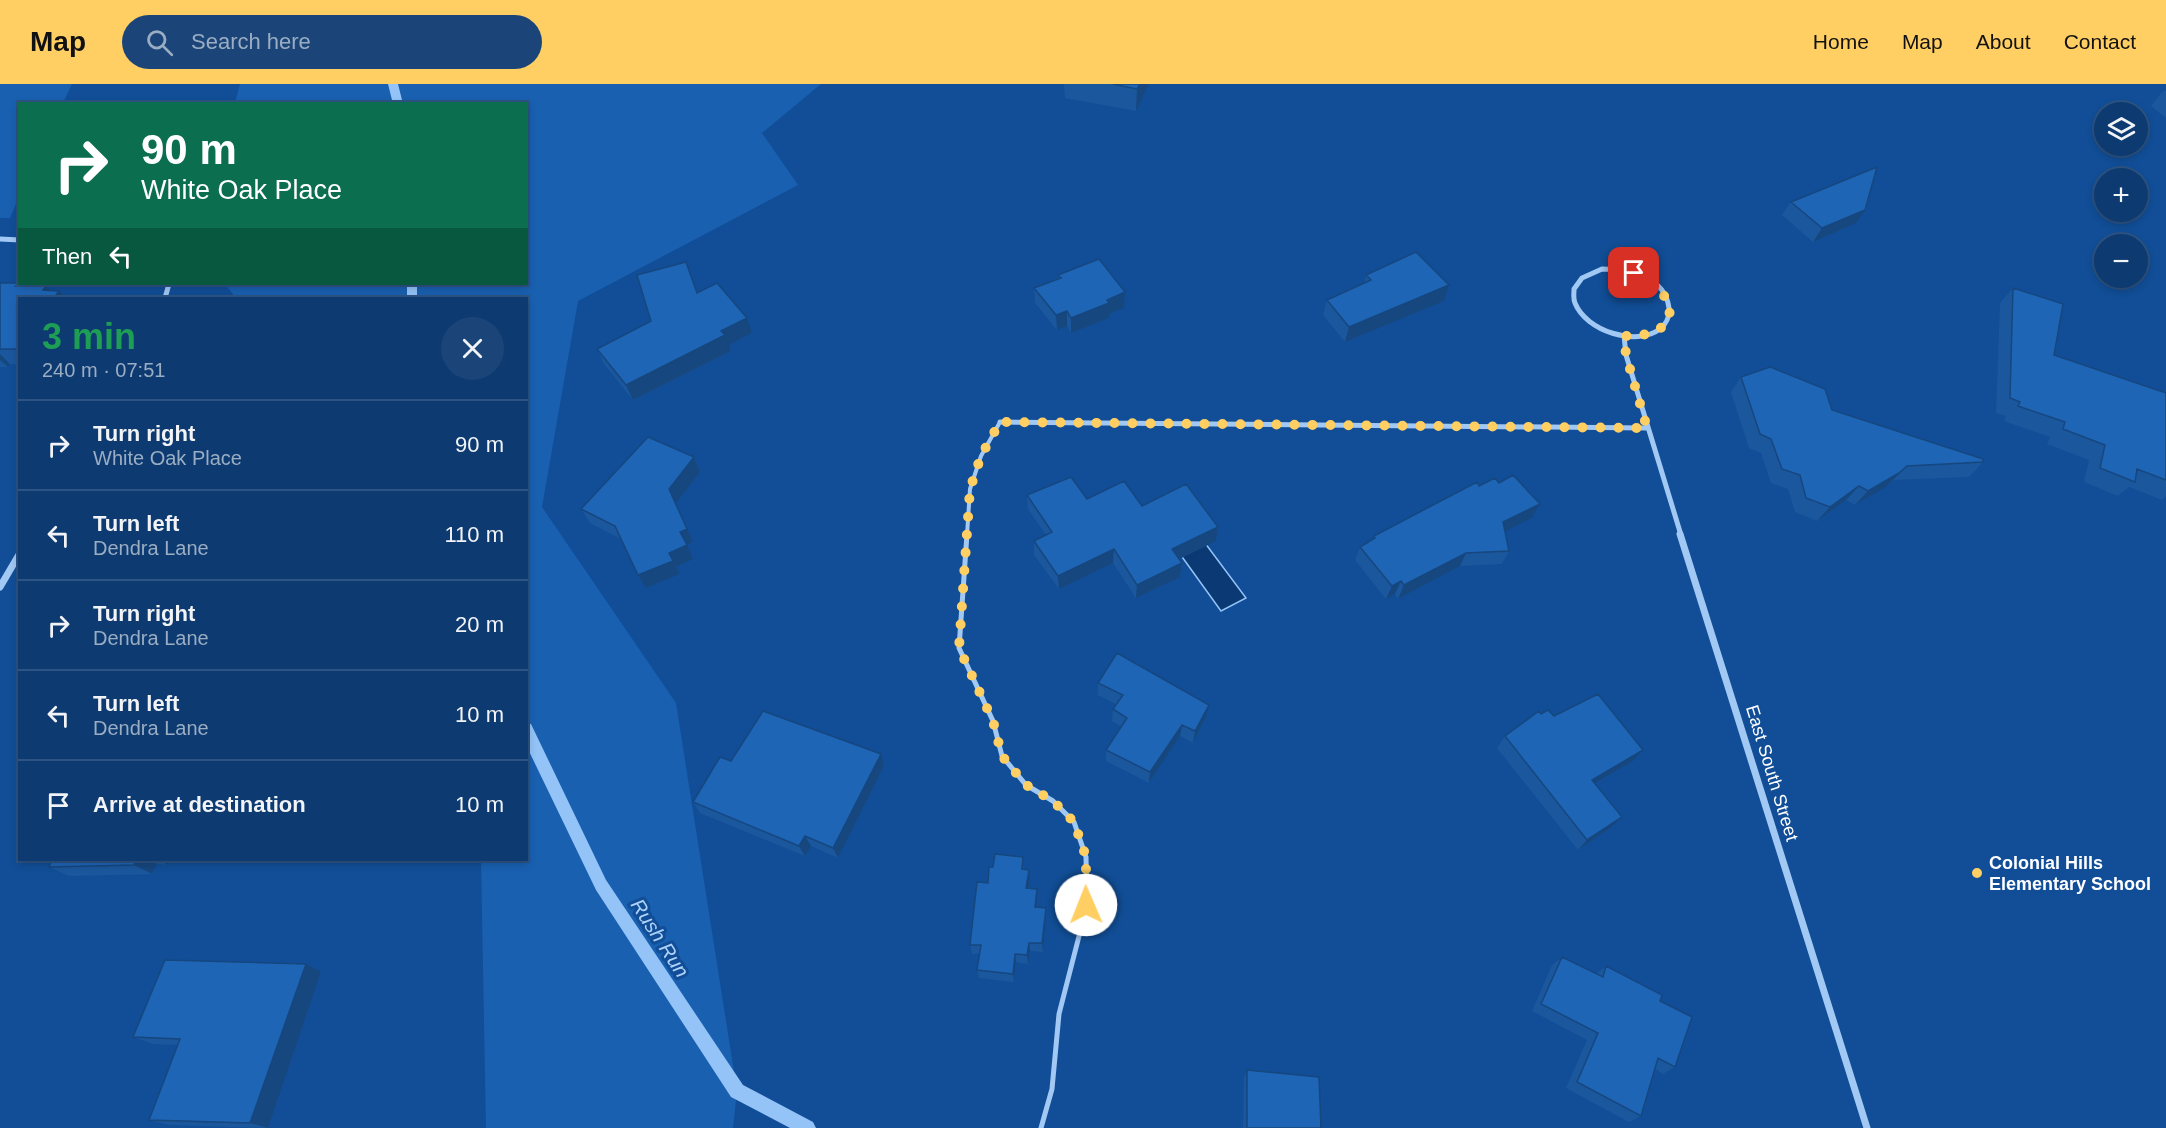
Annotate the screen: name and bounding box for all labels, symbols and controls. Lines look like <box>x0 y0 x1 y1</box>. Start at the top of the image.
search box <box>122 15 542 69</box>
text: Map <box>30 26 86 57</box>
icon: search <box>143 26 176 59</box>
text: Search here <box>191 29 311 54</box>
text: Home <box>1813 30 1869 53</box>
text: Map <box>1902 30 1943 53</box>
text: About <box>1976 30 2031 53</box>
text: Contact <box>2064 30 2136 53</box>
map controls <box>2094 102 2148 288</box>
button: layers <box>2094 102 2148 156</box>
icon: right <box>42 126 120 204</box>
text: 90 m <box>141 126 237 173</box>
button: + <box>2094 168 2148 222</box>
text: White Oak Place <box>141 175 342 205</box>
button: − <box>2094 234 2148 288</box>
icon: left <box>104 240 137 273</box>
text: Then <box>42 244 92 269</box>
pin <box>1608 247 1659 298</box>
icon: arrive <box>1617 256 1650 289</box>
text: 3 min <box>42 316 136 357</box>
button: close <box>441 317 504 380</box>
text: 240 m · 07:51 <box>42 359 165 381</box>
text: Turn right <box>93 421 195 446</box>
icon: right <box>42 429 75 462</box>
text: 90 m <box>455 432 504 457</box>
text: White Oak Place <box>93 447 242 469</box>
text: Turn left <box>93 511 179 536</box>
icon: left <box>42 519 75 552</box>
text: 110 m <box>444 522 504 547</box>
text: Dendra Lane <box>93 537 209 559</box>
text: Turn right <box>93 601 195 626</box>
icon: right <box>42 609 75 642</box>
text: 20 m <box>455 612 504 637</box>
text: Dendra Lane <box>93 627 209 649</box>
text: Turn left <box>93 691 179 716</box>
icon: left <box>42 699 75 732</box>
text: 10 m <box>455 702 504 727</box>
street label: East South Street <box>1742 703 1802 843</box>
text: Dendra Lane <box>93 717 209 739</box>
icon: arrive <box>42 789 75 822</box>
text: Arrive at destination <box>93 792 306 817</box>
text: 10 m <box>455 792 504 817</box>
place label: Colonial Hills Elementary School <box>1989 853 2151 894</box>
marker: Colonial Hills Elementary School <box>1970 866 1984 880</box>
position arrow <box>1054 873 1118 937</box>
water label: Rush Run <box>627 895 693 981</box>

